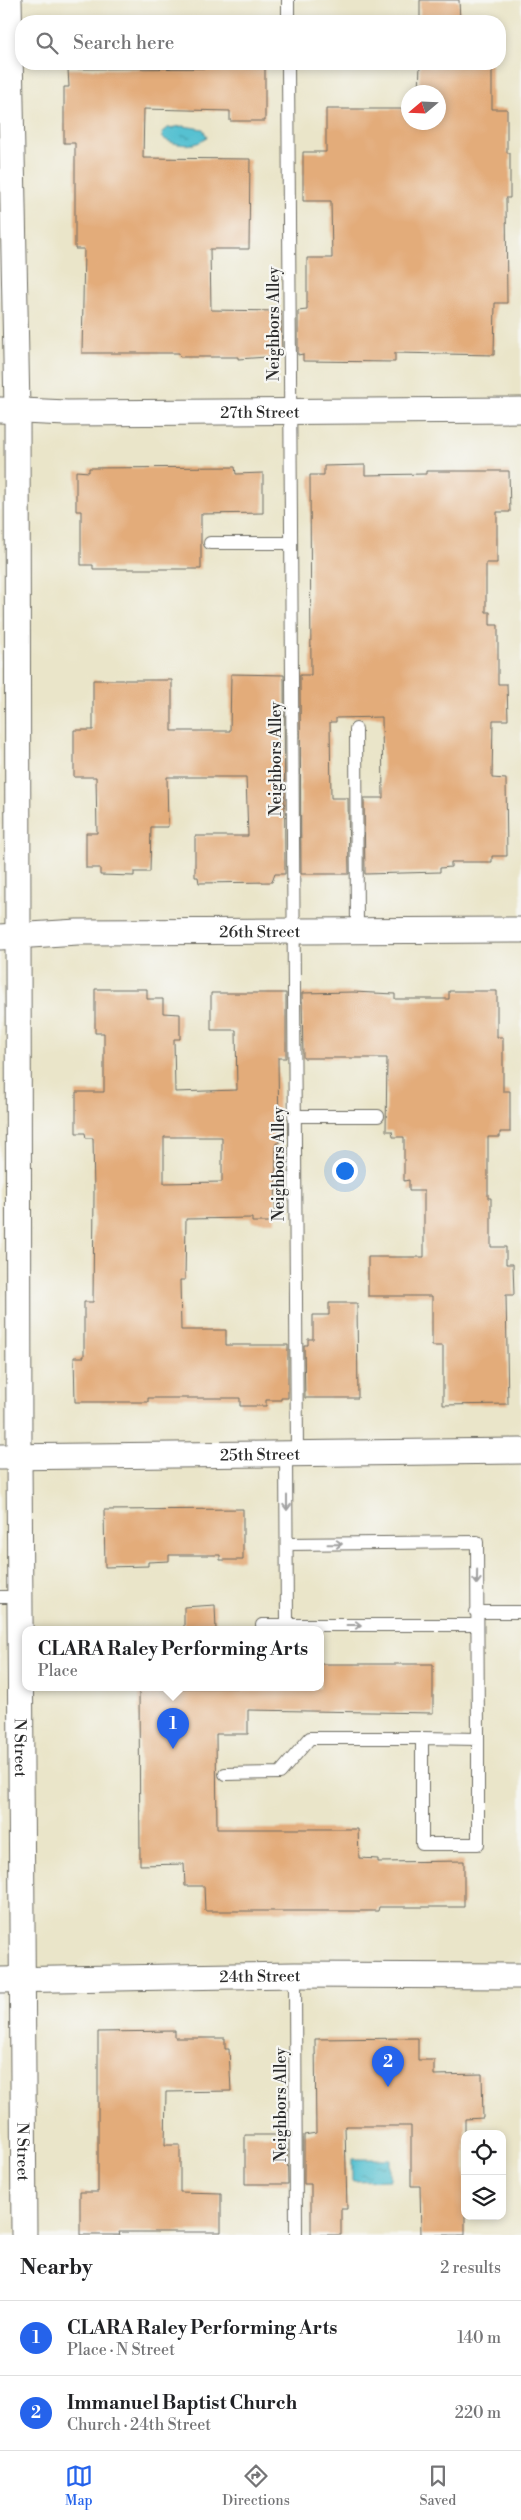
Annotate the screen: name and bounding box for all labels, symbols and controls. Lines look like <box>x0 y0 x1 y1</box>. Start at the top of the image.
search box <box>15 15 506 70</box>
icon: search <box>33 29 61 57</box>
text: Search here <box>73 31 174 55</box>
north arrow <box>401 85 446 130</box>
street label: Neighbors Alley <box>264 267 284 381</box>
street label: 27th Street <box>220 402 300 423</box>
street label: Neighbors Alley <box>266 702 286 816</box>
street label: 26th Street <box>219 922 301 942</box>
street label: Neighbors Alley <box>269 1107 289 1221</box>
your location <box>332 1158 358 1184</box>
street label: 25th Street <box>220 1445 301 1465</box>
one-way arrow <box>282 1495 291 1511</box>
one-way arrow <box>327 1539 343 1549</box>
one-way arrow <box>472 1569 482 1585</box>
one-way arrow <box>345 1620 361 1630</box>
popup <box>22 1626 324 1691</box>
text: CLARA Raley Performing Arts <box>38 1637 308 1661</box>
text: Place <box>38 1661 78 1681</box>
pin: 1 <box>157 1708 189 1749</box>
street label: N Street <box>10 1718 30 1778</box>
street label: 24th Street <box>219 1966 301 1987</box>
pin: 2 <box>372 2046 404 2087</box>
street label: Neighbors Alley <box>271 2048 291 2162</box>
street label: N Street <box>12 2122 33 2182</box>
map controls <box>461 2130 506 2220</box>
button: locate <box>461 2130 506 2175</box>
button: layers <box>461 2175 506 2220</box>
text: Nearby <box>20 2255 93 2281</box>
text: 2 results <box>440 2258 501 2278</box>
text: CLARA Raley Performing Arts <box>67 2316 337 2340</box>
text: 1 <box>32 2328 40 2348</box>
text: 140 m <box>457 2328 501 2348</box>
text: Place · N Street <box>67 2340 175 2360</box>
text: Immanuel Baptist Church <box>67 2391 297 2415</box>
text: 2 <box>31 2403 41 2423</box>
text: 220 m <box>455 2403 501 2423</box>
text: Church · 24th Street <box>67 2415 211 2435</box>
tab: Map <box>65 2462 93 2510</box>
tab: Directions <box>222 2462 290 2510</box>
tab: Saved <box>419 2462 456 2510</box>

